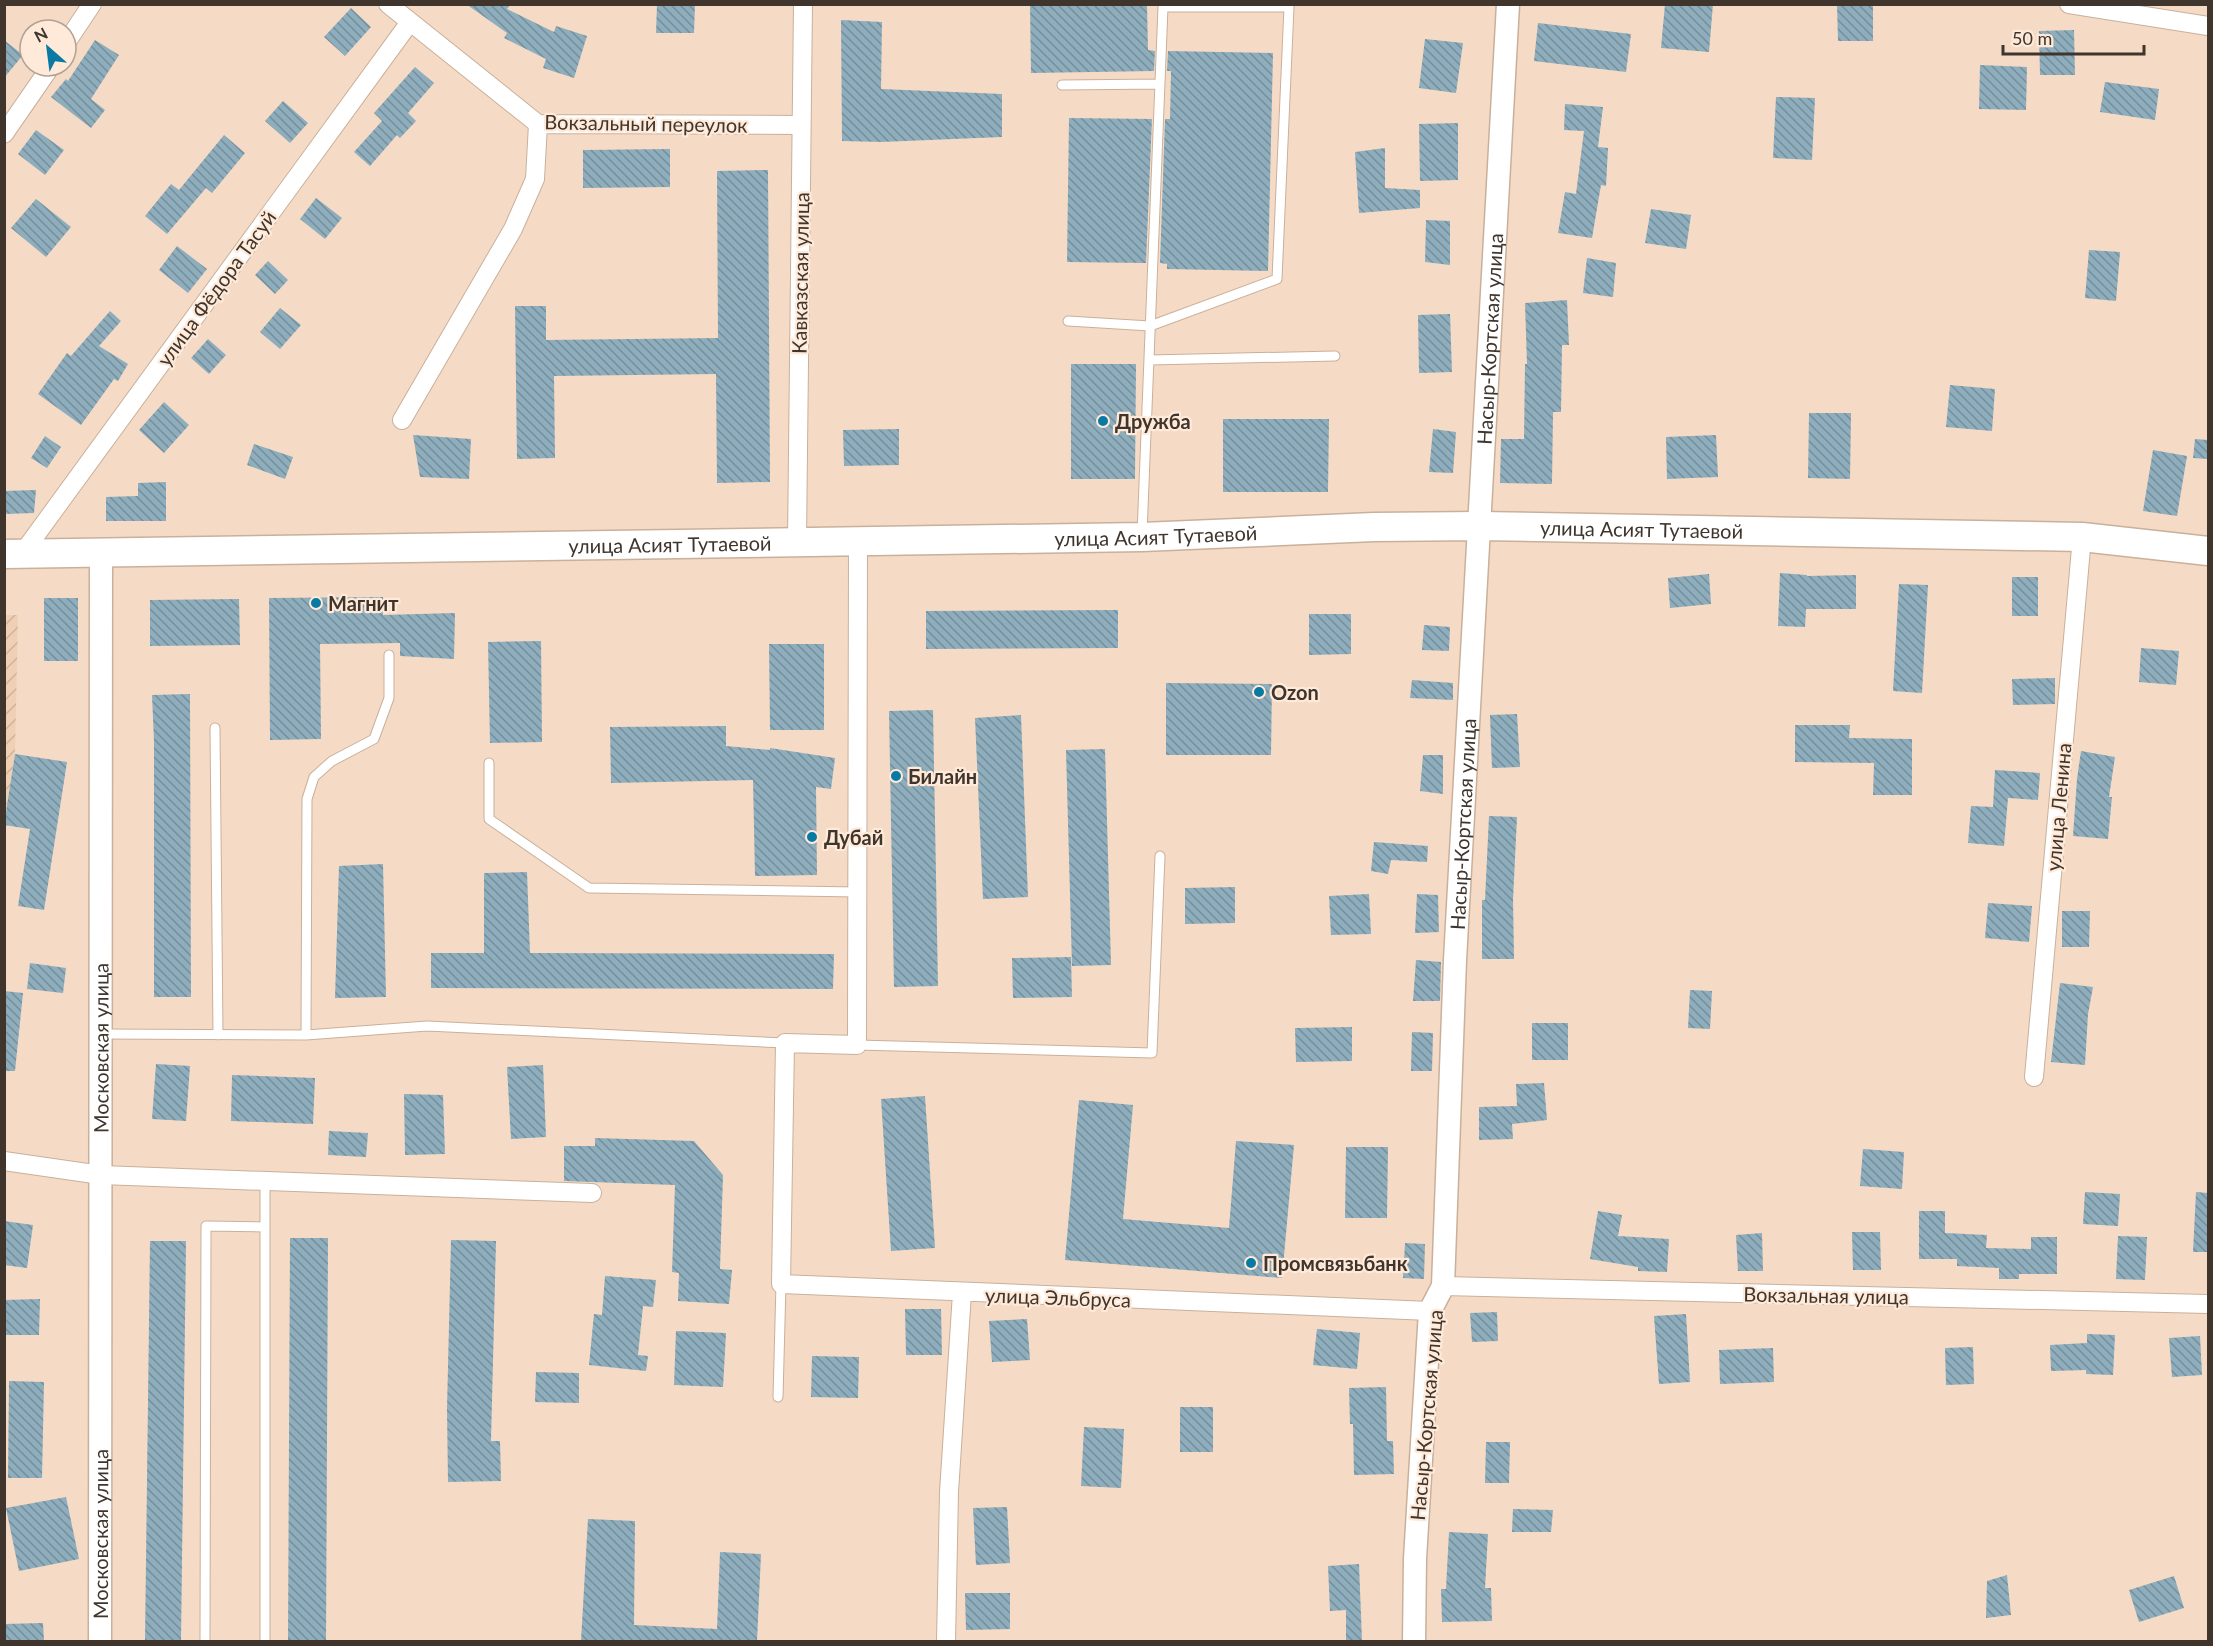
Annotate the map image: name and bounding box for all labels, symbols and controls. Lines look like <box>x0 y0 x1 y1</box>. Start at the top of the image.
north arrow <box>18 18 78 78</box>
scale bar <box>2003 18 2144 56</box>
text: N <box>31 23 51 46</box>
text: 50 m <box>2012 27 2052 49</box>
street label: Вокзальный переулок <box>544 109 748 137</box>
street label: Кавказская улица <box>787 192 813 354</box>
street label: улица Фёдора Тасуй <box>152 206 280 370</box>
street label: Насыр-Кортская улица <box>1472 232 1507 445</box>
place label: Дружба <box>1115 409 1191 433</box>
marker: Дружба <box>1096 414 1110 428</box>
street label: улица Асият Тутаевой <box>1540 515 1743 543</box>
street label: улица Асият Тутаевой <box>1054 520 1258 550</box>
street label: улица Асият Тутаевой <box>568 531 772 558</box>
place label: Магнит <box>328 591 399 615</box>
marker: Магнит <box>309 596 323 610</box>
place label: Ozon <box>1271 680 1319 704</box>
marker: Ozon <box>1252 685 1266 699</box>
street label: Насыр-Кортская улица <box>1445 718 1480 930</box>
street label: улица Ленина <box>2040 742 2076 872</box>
place label: Билайн <box>908 764 977 788</box>
marker: Билайн <box>889 769 903 783</box>
place label: Дубай <box>824 825 883 849</box>
marker: Дубай <box>805 830 819 844</box>
street label: Московская улица <box>88 963 113 1133</box>
place label: Промсвязьбанк <box>1263 1251 1408 1275</box>
marker: Промсвязьбанк <box>1244 1256 1258 1270</box>
street label: улица Эльбруса <box>985 1282 1131 1312</box>
street label: Вокзальная улица <box>1743 1282 1909 1308</box>
street label: Насыр-Кортская улица <box>1405 1309 1447 1521</box>
street label: Московская улица <box>88 1449 112 1619</box>

